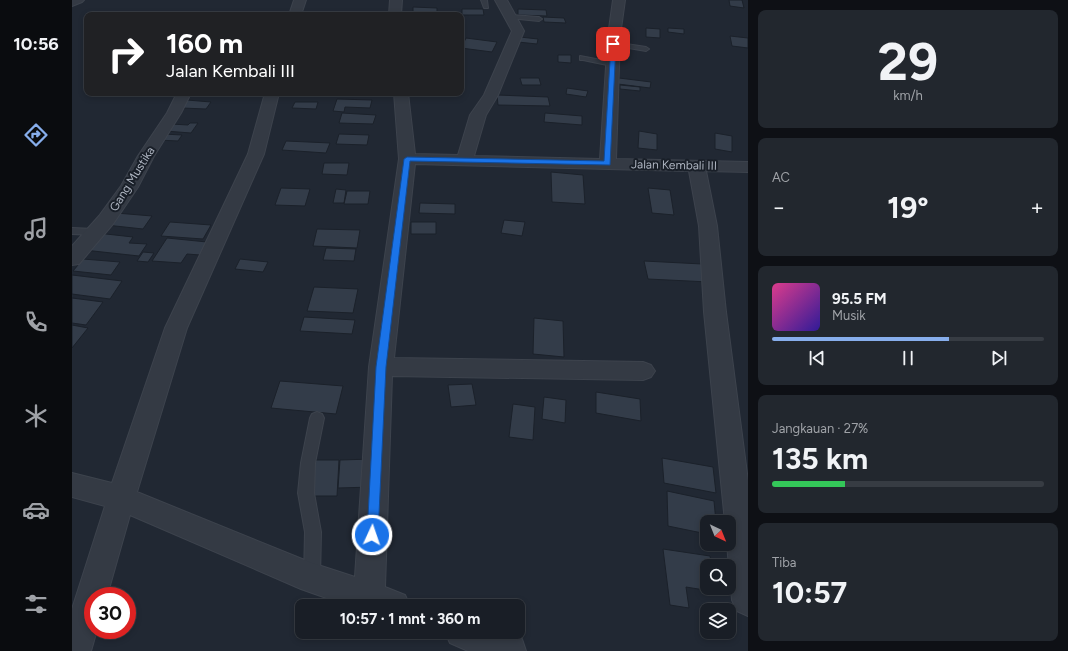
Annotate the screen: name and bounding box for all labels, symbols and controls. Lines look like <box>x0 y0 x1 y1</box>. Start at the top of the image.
text: 160 m <box>166 26 243 60</box>
pin <box>596 27 630 61</box>
icon: right <box>100 28 152 80</box>
text: 29 <box>878 31 938 93</box>
text: 10:56 <box>13 33 59 55</box>
icon: arrive <box>602 33 624 55</box>
text: Jalan Kembali III <box>166 60 295 82</box>
text: km/h <box>893 88 923 103</box>
icon: directions <box>22 121 50 149</box>
street label: Gang Mustika <box>107 144 157 214</box>
street label: Jalan Kembali III <box>631 157 717 173</box>
text: AC <box>772 170 790 185</box>
text: 19° <box>887 189 929 226</box>
text: − <box>772 194 786 221</box>
text: + <box>1030 194 1044 221</box>
icon: music <box>22 215 50 243</box>
text: 95.5 FM <box>832 290 887 308</box>
icon: phone <box>22 308 50 336</box>
text: Musik <box>832 308 866 323</box>
icon: previous <box>806 347 828 369</box>
icon: pause <box>897 347 919 369</box>
icon: next <box>988 347 1010 369</box>
icon: climate <box>22 402 50 430</box>
text: Jangkauan · 27% <box>772 421 868 436</box>
text: 135 km <box>772 440 868 477</box>
icon: car <box>22 496 50 524</box>
position arrow <box>351 514 393 556</box>
north arrow <box>700 515 736 551</box>
map controls <box>700 515 736 639</box>
text: Tiba <box>772 555 796 570</box>
button: search <box>700 559 736 595</box>
text: 10:57 <box>772 574 847 611</box>
speed limit sign: 30 <box>84 587 136 639</box>
icon: filters <box>22 590 50 618</box>
button: layers <box>700 603 736 639</box>
text: 10:57 · 1 mnt · 360 m <box>340 610 480 628</box>

